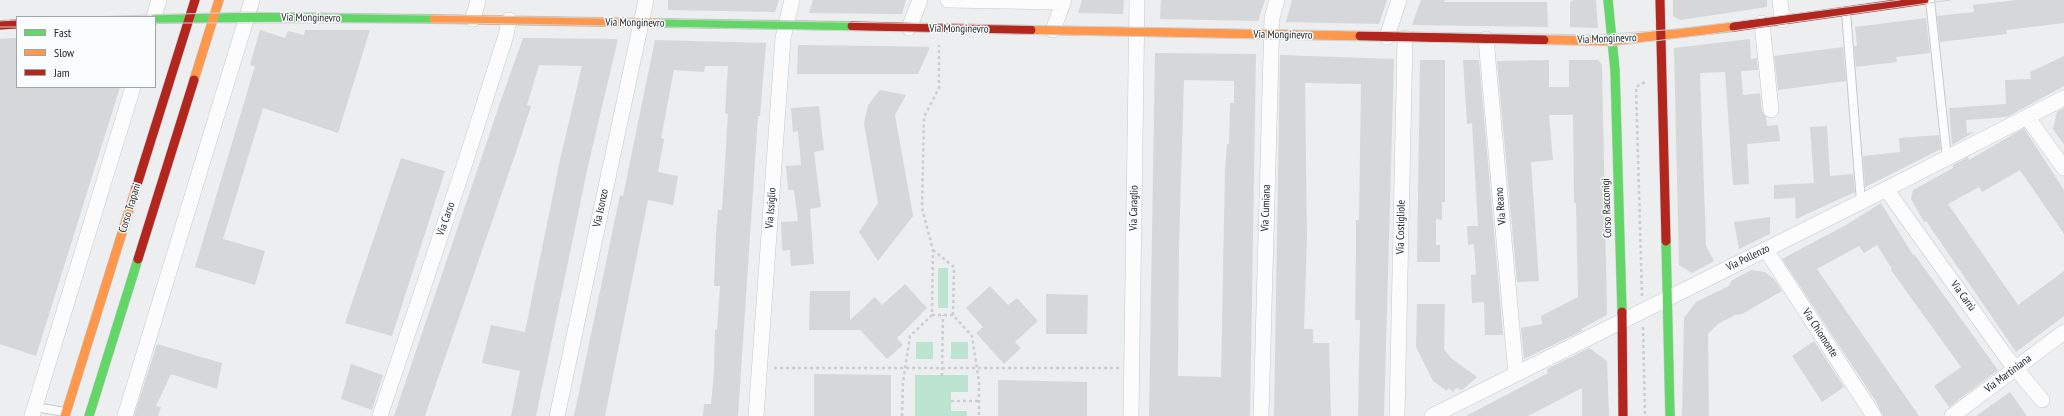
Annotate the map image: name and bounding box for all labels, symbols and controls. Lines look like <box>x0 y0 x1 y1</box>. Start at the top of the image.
street label: Via Monginevro <box>281 11 341 25</box>
legend <box>16 16 156 88</box>
street label: Via Monginevro <box>605 16 665 30</box>
street label: Via Monginevro <box>929 22 989 36</box>
text: Fast <box>54 25 71 40</box>
street label: Via Monginevro <box>1253 28 1313 42</box>
street label: Via Monginevro <box>1577 31 1637 47</box>
text: Slow <box>54 45 74 60</box>
text: Jam <box>54 65 70 80</box>
street label: Corso Racconigi <box>1599 178 1615 238</box>
street label: Corso Trapani <box>116 182 144 234</box>
street label: Via Cumiana <box>1259 184 1273 232</box>
street label: Via Caraglio <box>1127 185 1141 231</box>
street label: Via Issiglio <box>763 187 779 229</box>
street label: Via Reano <box>1493 187 1509 225</box>
street label: Via Isonzo <box>591 188 611 228</box>
street label: Via Carso <box>434 200 458 238</box>
street label: Via Costigliole <box>1394 200 1408 254</box>
street label: Via Pollenzo <box>1724 242 1772 274</box>
street label: Via Carrù <box>1948 278 1978 314</box>
street label: Via Chiomonte <box>1799 306 1841 360</box>
street label: Via Martiniana <box>1982 352 2034 396</box>

